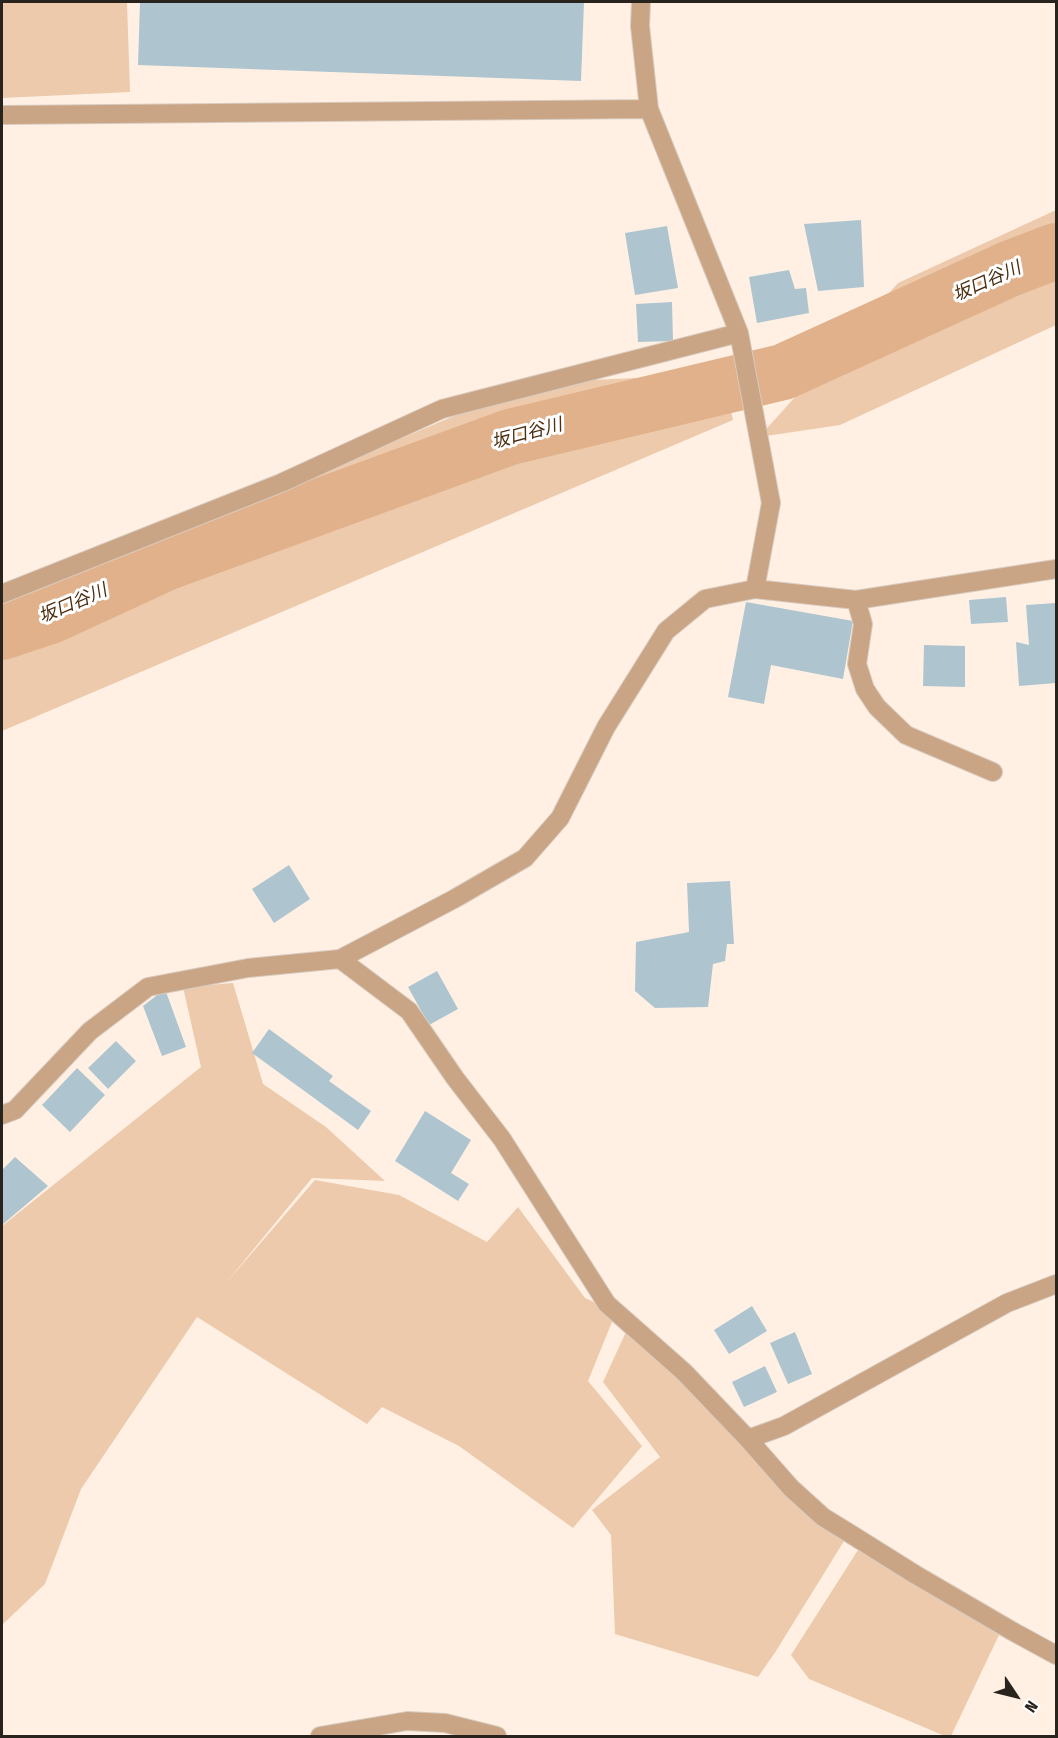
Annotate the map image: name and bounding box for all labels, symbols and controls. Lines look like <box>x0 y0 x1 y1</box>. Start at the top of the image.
water label: 坂口谷川 <box>950 257 1024 307</box>
water label: 坂口谷川 <box>489 414 565 454</box>
water label: 坂口谷川 <box>36 580 110 628</box>
north arrow <box>986 1666 1046 1726</box>
text: N <box>1021 1697 1042 1716</box>

